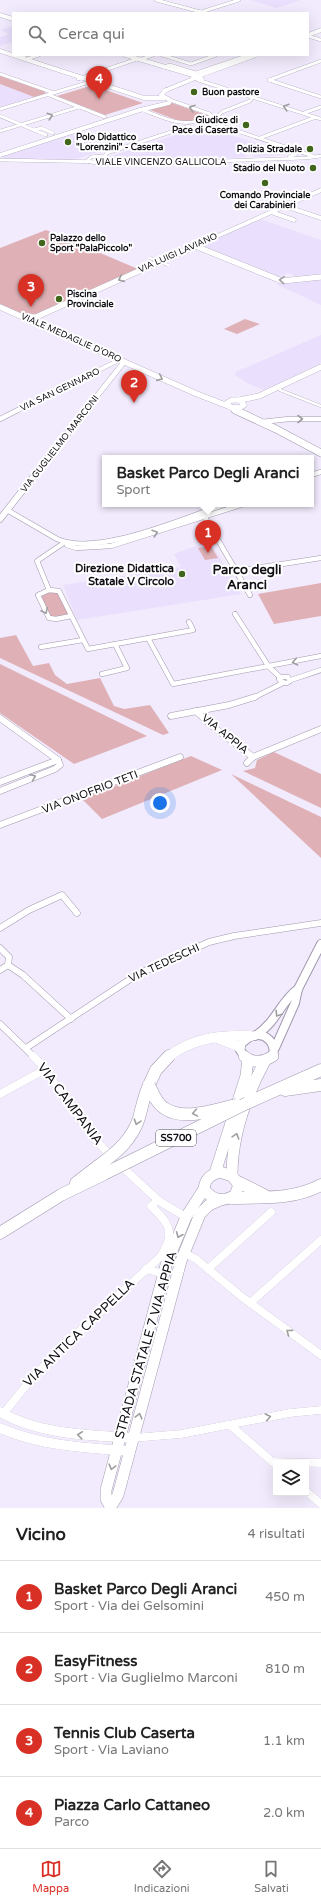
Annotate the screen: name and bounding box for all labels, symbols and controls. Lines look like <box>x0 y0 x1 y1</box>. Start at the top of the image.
search box <box>12 12 309 56</box>
icon: search <box>26 23 48 45</box>
text: Cerca qui <box>58 25 125 43</box>
pin: 4 <box>86 66 112 99</box>
marker: Buon pastore <box>189 87 199 97</box>
place label: Buon pastore <box>202 87 259 98</box>
one-way arrow <box>282 103 289 112</box>
one-way arrow <box>188 104 195 112</box>
one-way arrow <box>46 112 53 121</box>
place label: Giudice di Pace di Caserta <box>172 115 238 136</box>
marker: Giudice di Pace di Caserta <box>241 120 251 130</box>
place label: Polo Didattico "Lorenzini" - Caserta <box>76 132 163 153</box>
marker: Polo Didattico "Lorenzini" - Caserta <box>63 137 73 147</box>
place label: Polizia Stradale <box>237 144 302 155</box>
marker: Polizia Stradale <box>305 144 315 154</box>
street label: VIALE VINCENZO GALLICOLA <box>95 157 227 168</box>
place label: Stadio del Nuoto <box>233 163 306 174</box>
marker: Stadio del Nuoto <box>308 163 318 173</box>
marker: Comando Provinciale dei Carabinieri <box>260 178 270 188</box>
place label: Comando Provinciale dei Carabinieri <box>220 190 310 211</box>
street label: VIA LUIGI LAVIANO <box>137 231 219 275</box>
place label: Palazzo dello Sport "PalaPiccolo" <box>50 233 132 254</box>
marker: Palazzo dello Sport "PalaPiccolo" <box>37 238 47 248</box>
pin: 3 <box>18 274 44 307</box>
one-way arrow <box>118 274 125 282</box>
one-way arrow <box>279 275 285 284</box>
place label: Piscina Provinciale <box>67 289 114 310</box>
marker: Piscina Provinciale <box>54 294 64 304</box>
street label: VIALE MEDAGLIE D'ORO <box>19 311 123 365</box>
street label: VIA SAN GENNARO <box>18 366 102 414</box>
pin: 2 <box>121 370 147 403</box>
one-way arrow <box>156 373 164 381</box>
street label: VIA GUGLIELMO MARCONI <box>19 393 101 495</box>
one-way arrow <box>297 415 303 423</box>
popup <box>102 455 314 507</box>
text: Basket Parco Degli Aranci <box>116 464 300 482</box>
text: Sport <box>116 482 150 498</box>
pin: 1 <box>195 520 221 553</box>
one-way arrow <box>152 529 159 538</box>
place label: Direzione Didattica Statale V Circolo <box>75 562 174 588</box>
district label: Parco degli Aranci <box>213 562 281 593</box>
marker: Direzione Didattica Statale V Circolo <box>177 569 187 579</box>
one-way arrow <box>41 607 48 615</box>
one-way arrow <box>292 657 298 665</box>
street label: VIA APPIA <box>199 711 251 757</box>
street label: VIA ONOFRIO TETI <box>40 768 140 816</box>
one-way arrow <box>29 774 36 782</box>
your location <box>150 793 170 813</box>
street label: VIA TEDESCHI <box>126 941 202 985</box>
one-way arrow <box>275 1010 283 1017</box>
street label: VIA CAMPANIA <box>34 1060 106 1149</box>
one-way arrow <box>192 1109 198 1117</box>
one-way arrow <box>133 1118 142 1125</box>
road number: SS700 <box>156 1130 196 1146</box>
one-way arrow <box>231 1133 240 1140</box>
one-way arrow <box>175 1231 183 1238</box>
street label: STRADA STATALE 7 VIA APPIA <box>112 1249 181 1441</box>
street label: VIA ANTICA CAPPELLA <box>20 1275 138 1390</box>
one-way arrow <box>287 1330 294 1337</box>
one-way arrow <box>134 1413 143 1420</box>
one-way arrow <box>265 1413 271 1422</box>
one-way arrow <box>77 1431 83 1440</box>
map controls <box>273 1460 309 1496</box>
button: layers <box>273 1460 309 1496</box>
one-way arrow <box>108 1464 117 1471</box>
text: Vicino <box>16 1524 66 1545</box>
text: 4 risultati <box>248 1526 305 1542</box>
text: Basket Parco Degli Aranci <box>54 1580 237 1598</box>
text: 1 <box>25 1589 33 1605</box>
text: 450 m <box>265 1589 305 1605</box>
text: Sport · Via dei Gelsomini <box>54 1598 204 1614</box>
text: EasyFitness <box>54 1652 137 1670</box>
text: 2 <box>25 1661 33 1677</box>
text: 810 m <box>265 1661 305 1677</box>
text: Sport · Via Guglielmo Marconi <box>54 1670 238 1686</box>
text: Tennis Club Caserta <box>54 1724 195 1742</box>
text: 3 <box>25 1733 33 1749</box>
text: 1.1 km <box>263 1733 305 1749</box>
text: Sport · Via Laviano <box>54 1742 169 1758</box>
text: Piazza Carlo Cattaneo <box>54 1796 210 1814</box>
text: 4 <box>25 1805 33 1821</box>
text: 2.0 km <box>263 1805 305 1821</box>
text: Parco <box>54 1814 89 1830</box>
tab: Mappa <box>32 1858 69 1895</box>
tab: Indicazioni <box>134 1858 190 1895</box>
tab: Salvati <box>254 1858 289 1895</box>

